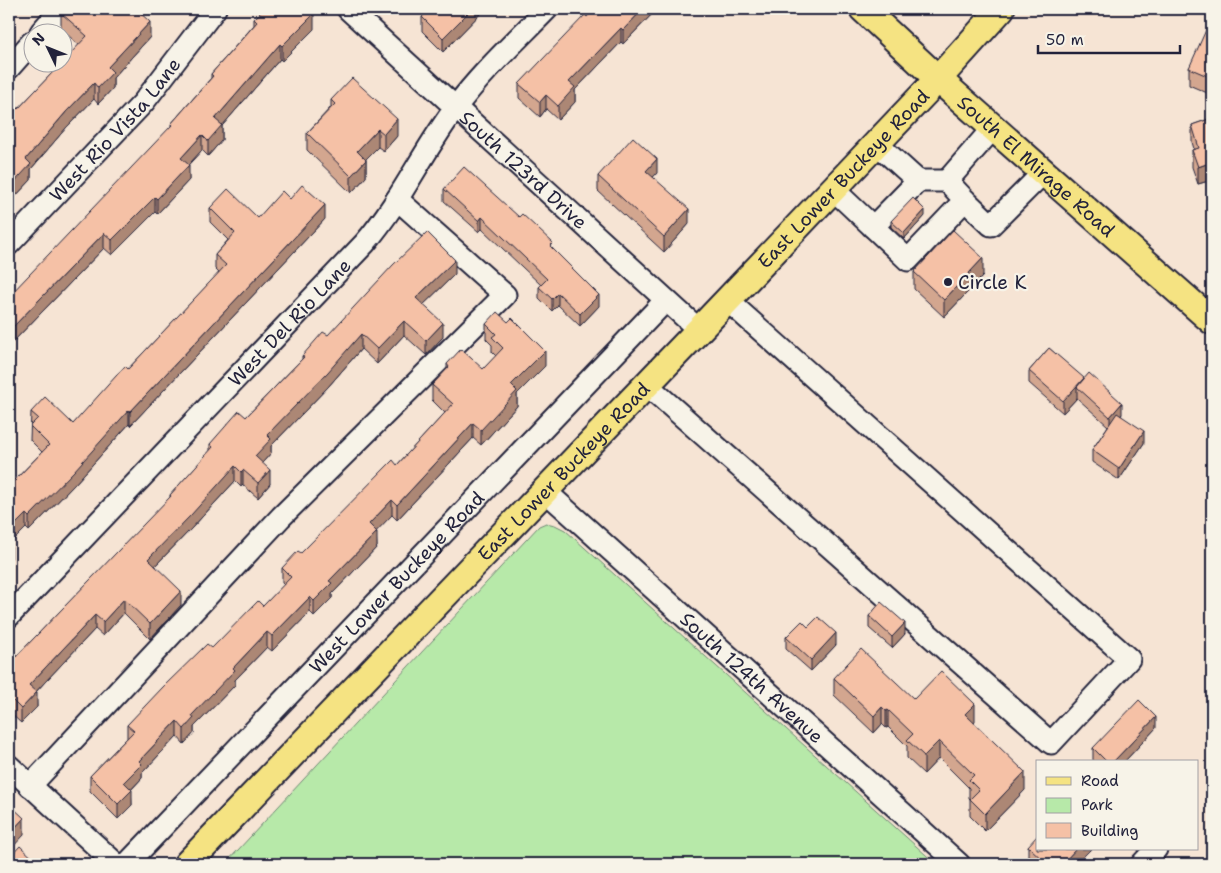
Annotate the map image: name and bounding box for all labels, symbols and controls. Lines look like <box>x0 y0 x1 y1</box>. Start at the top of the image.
north arrow <box>22 22 72 72</box>
scale bar <box>1038 22 1181 54</box>
text: N <box>28 29 49 49</box>
text: 50 m <box>1046 30 1084 50</box>
street label: West Rio Vista Lane <box>44 53 186 207</box>
street label: East Lower Buckeye Road <box>752 84 935 274</box>
street label: South El Mirage Road <box>952 90 1120 243</box>
street label: South 123rd Drive <box>454 105 592 235</box>
street label: West Del Rio Lane <box>223 253 357 392</box>
place label: Circle K <box>958 270 1027 295</box>
marker: Circle K <box>942 276 954 288</box>
street label: East Lower Buckeye Road <box>472 377 655 566</box>
street label: West Lower Buckeye Road <box>304 486 490 679</box>
street label: South 124th Avenue <box>675 607 829 749</box>
legend <box>1036 760 1198 850</box>
text: Road <box>1081 771 1119 791</box>
text: Park <box>1081 795 1113 815</box>
text: Building <box>1081 821 1138 841</box>

